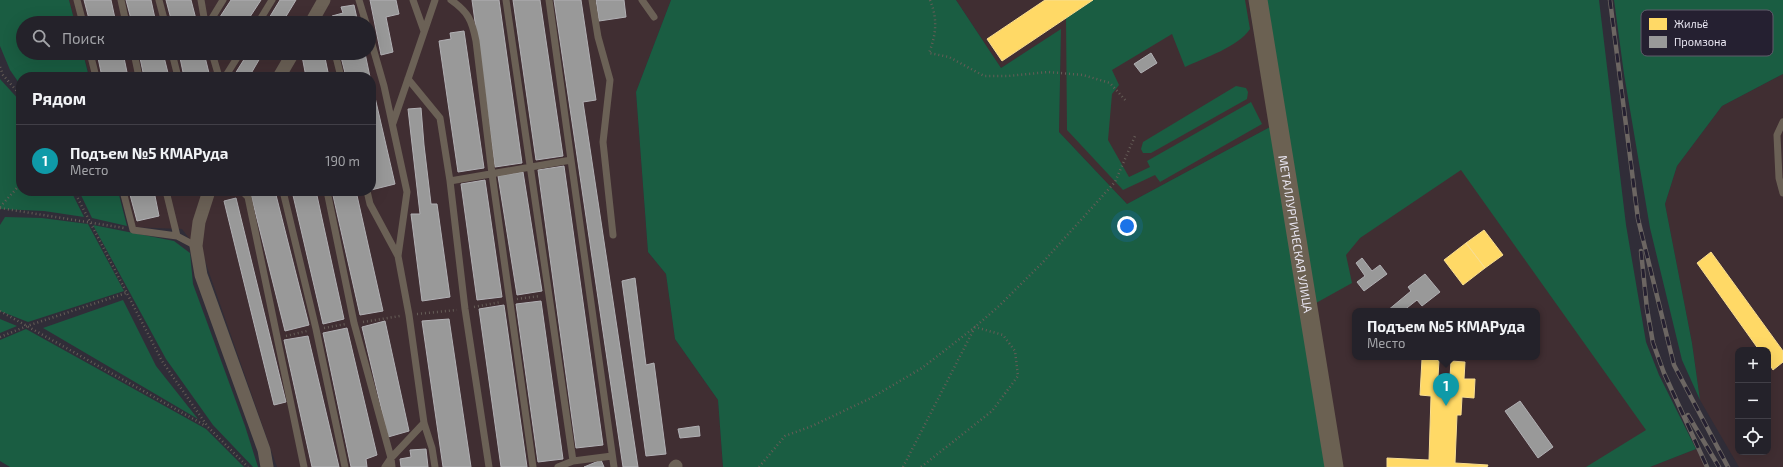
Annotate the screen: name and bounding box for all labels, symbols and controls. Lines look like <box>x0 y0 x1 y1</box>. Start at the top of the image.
legend <box>1641 10 1773 56</box>
search box <box>16 16 376 60</box>
text: Жильё <box>1674 17 1708 30</box>
icon: search <box>30 27 52 49</box>
text: Поиск <box>62 29 105 47</box>
text: Промзона <box>1674 35 1726 48</box>
text: Рядом <box>32 88 86 108</box>
text: Подъем №5 КМАРуда <box>70 144 228 162</box>
text: 1 <box>42 153 48 169</box>
text: 190 m <box>325 153 360 169</box>
street label: МЕТАЛЛУРГИЧЕСКАЯ УЛИЦА <box>1276 154 1316 314</box>
text: Место <box>70 162 109 178</box>
your location <box>1117 216 1137 236</box>
popup <box>1352 308 1540 360</box>
text: Подъем №5 КМАРуда <box>1367 317 1525 335</box>
text: Место <box>1367 335 1405 351</box>
map controls <box>1735 347 1771 455</box>
button: + <box>1735 347 1771 383</box>
pin: 1 <box>1433 373 1459 406</box>
button: − <box>1735 383 1771 419</box>
button: locate <box>1735 419 1771 455</box>

